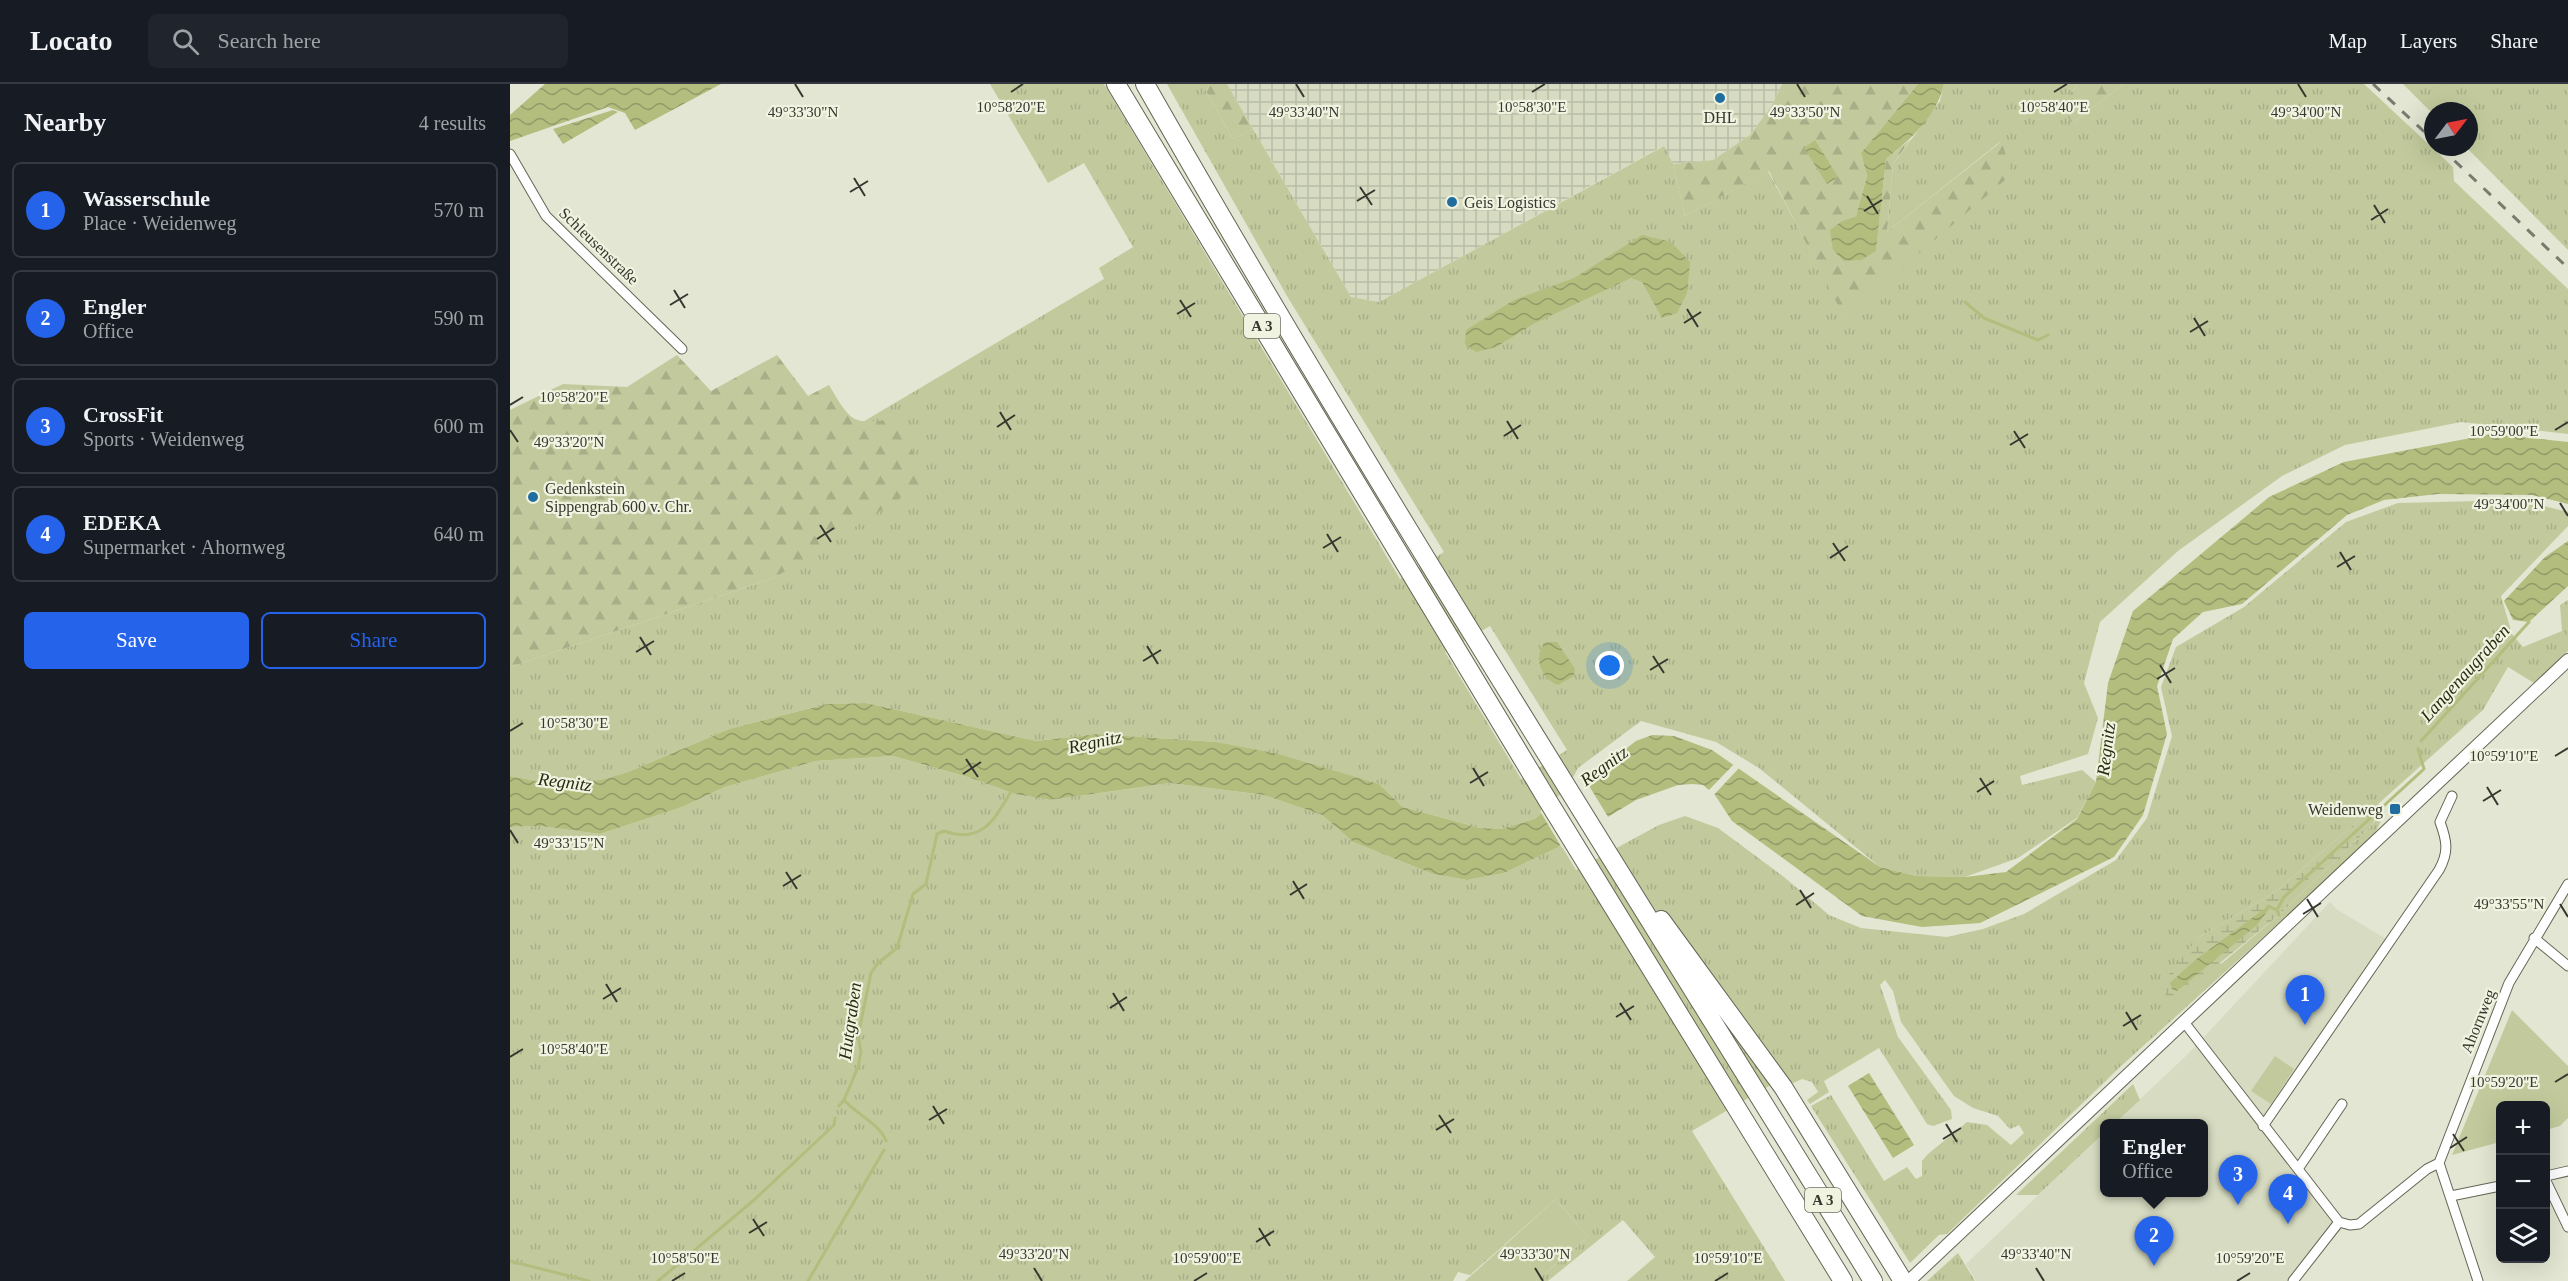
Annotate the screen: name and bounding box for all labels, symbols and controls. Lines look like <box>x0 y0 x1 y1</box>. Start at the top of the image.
search box <box>148 14 568 68</box>
text: Locato <box>30 25 112 56</box>
icon: search <box>169 25 202 58</box>
text: Search here <box>217 28 321 53</box>
text: Map <box>2329 29 2367 53</box>
text: Layers <box>2400 29 2457 53</box>
text: Share <box>2490 29 2538 53</box>
marker: DHL <box>1713 91 1727 105</box>
text: 10°58'20"E <box>977 99 1046 115</box>
text: 10°58'30"E <box>1498 99 1567 115</box>
text: 10°58'40"E <box>2020 99 2089 115</box>
north arrow <box>2424 102 2478 156</box>
text: 49°33'30"N <box>768 104 838 120</box>
text: 49°33'40"N <box>1269 104 1339 120</box>
text: 49°33'50"N <box>1770 104 1840 120</box>
text: 49°34'00"N <box>2271 104 2341 120</box>
text: Nearby <box>24 108 106 137</box>
place label: DHL <box>1704 109 1736 126</box>
text: 4 results <box>419 112 486 134</box>
text: Wasserschule <box>83 186 210 211</box>
place label: Geis Logistics <box>1464 194 1556 212</box>
marker: Geis Logistics <box>1445 195 1459 209</box>
text: 1 <box>41 199 51 221</box>
text: 570 m <box>433 199 484 221</box>
street label: Schleusenstraße <box>556 204 642 288</box>
text: Place · Weidenweg <box>83 212 237 234</box>
text: Engler <box>83 294 147 319</box>
text: 2 <box>41 307 51 329</box>
text: 590 m <box>433 307 484 329</box>
road number: A 3 <box>1244 314 1280 338</box>
text: Office <box>83 320 134 342</box>
text: 10°58'20"E <box>540 389 609 405</box>
text: CrossFit <box>83 402 163 427</box>
text: 3 <box>41 415 51 437</box>
text: 600 m <box>433 415 484 437</box>
text: 10°59'00"E <box>2470 423 2539 439</box>
text: Sports · Weidenweg <box>83 428 244 450</box>
text: 49°33'20"N <box>534 434 604 450</box>
place label: Gedenkstein Sippengrab 600 v. Chr. <box>545 480 692 516</box>
marker: Gedenkstein Sippengrab 600 v. Chr. <box>526 490 540 504</box>
text: 49°34'00"N <box>2474 496 2544 512</box>
text: EDEKA <box>83 510 161 535</box>
text: 4 <box>41 523 51 545</box>
text: 640 m <box>433 523 484 545</box>
text: Supermarket · Ahornweg <box>83 536 285 558</box>
button: Save <box>24 612 249 669</box>
button: Share <box>261 612 486 669</box>
water label: Langenaugraben <box>2416 621 2514 726</box>
your location <box>1595 651 1624 680</box>
text: 10°58'30"E <box>540 715 609 731</box>
water label: Regnitz <box>2093 721 2119 778</box>
water label: Regnitz <box>1066 727 1123 758</box>
water label: Regnitz <box>1575 742 1632 791</box>
text: 10°59'10"E <box>2470 748 2539 764</box>
water label: Regnitz <box>536 769 593 795</box>
place label: Weidenweg <box>2308 801 2383 819</box>
marker: Weidenweg <box>2388 802 2402 816</box>
text: 49°33'15"N <box>534 835 604 851</box>
text: 49°33'55"N <box>2474 896 2544 912</box>
pin: 1 <box>2286 976 2324 1025</box>
water label: Hutgraben <box>835 981 865 1062</box>
street label: Ahornweg <box>2457 987 2499 1056</box>
text: 10°58'40"E <box>540 1041 609 1057</box>
text: 10°59'20"E <box>2470 1074 2539 1090</box>
map controls <box>2496 1101 2550 1263</box>
button: + <box>2496 1101 2550 1155</box>
popup <box>2100 1119 2208 1197</box>
text: Engler <box>2122 1134 2186 1159</box>
button: − <box>2496 1155 2550 1209</box>
pin: 3 <box>2218 1156 2258 1205</box>
text: Office <box>2122 1160 2173 1182</box>
pin: 4 <box>2268 1174 2308 1224</box>
road number: A 3 <box>1805 1188 1841 1212</box>
button: layers <box>2496 1209 2550 1263</box>
pin: 2 <box>2134 1216 2174 1266</box>
text: 49°33'20"N <box>999 1246 1069 1262</box>
text: 49°33'30"N <box>1500 1246 1570 1262</box>
text: 49°33'40"N <box>2001 1246 2071 1262</box>
text: 10°58'50"E <box>651 1250 720 1266</box>
text: 10°59'00"E <box>1173 1250 1242 1266</box>
text: 10°59'10"E <box>1694 1250 1763 1266</box>
text: 10°59'20"E <box>2216 1250 2285 1266</box>

